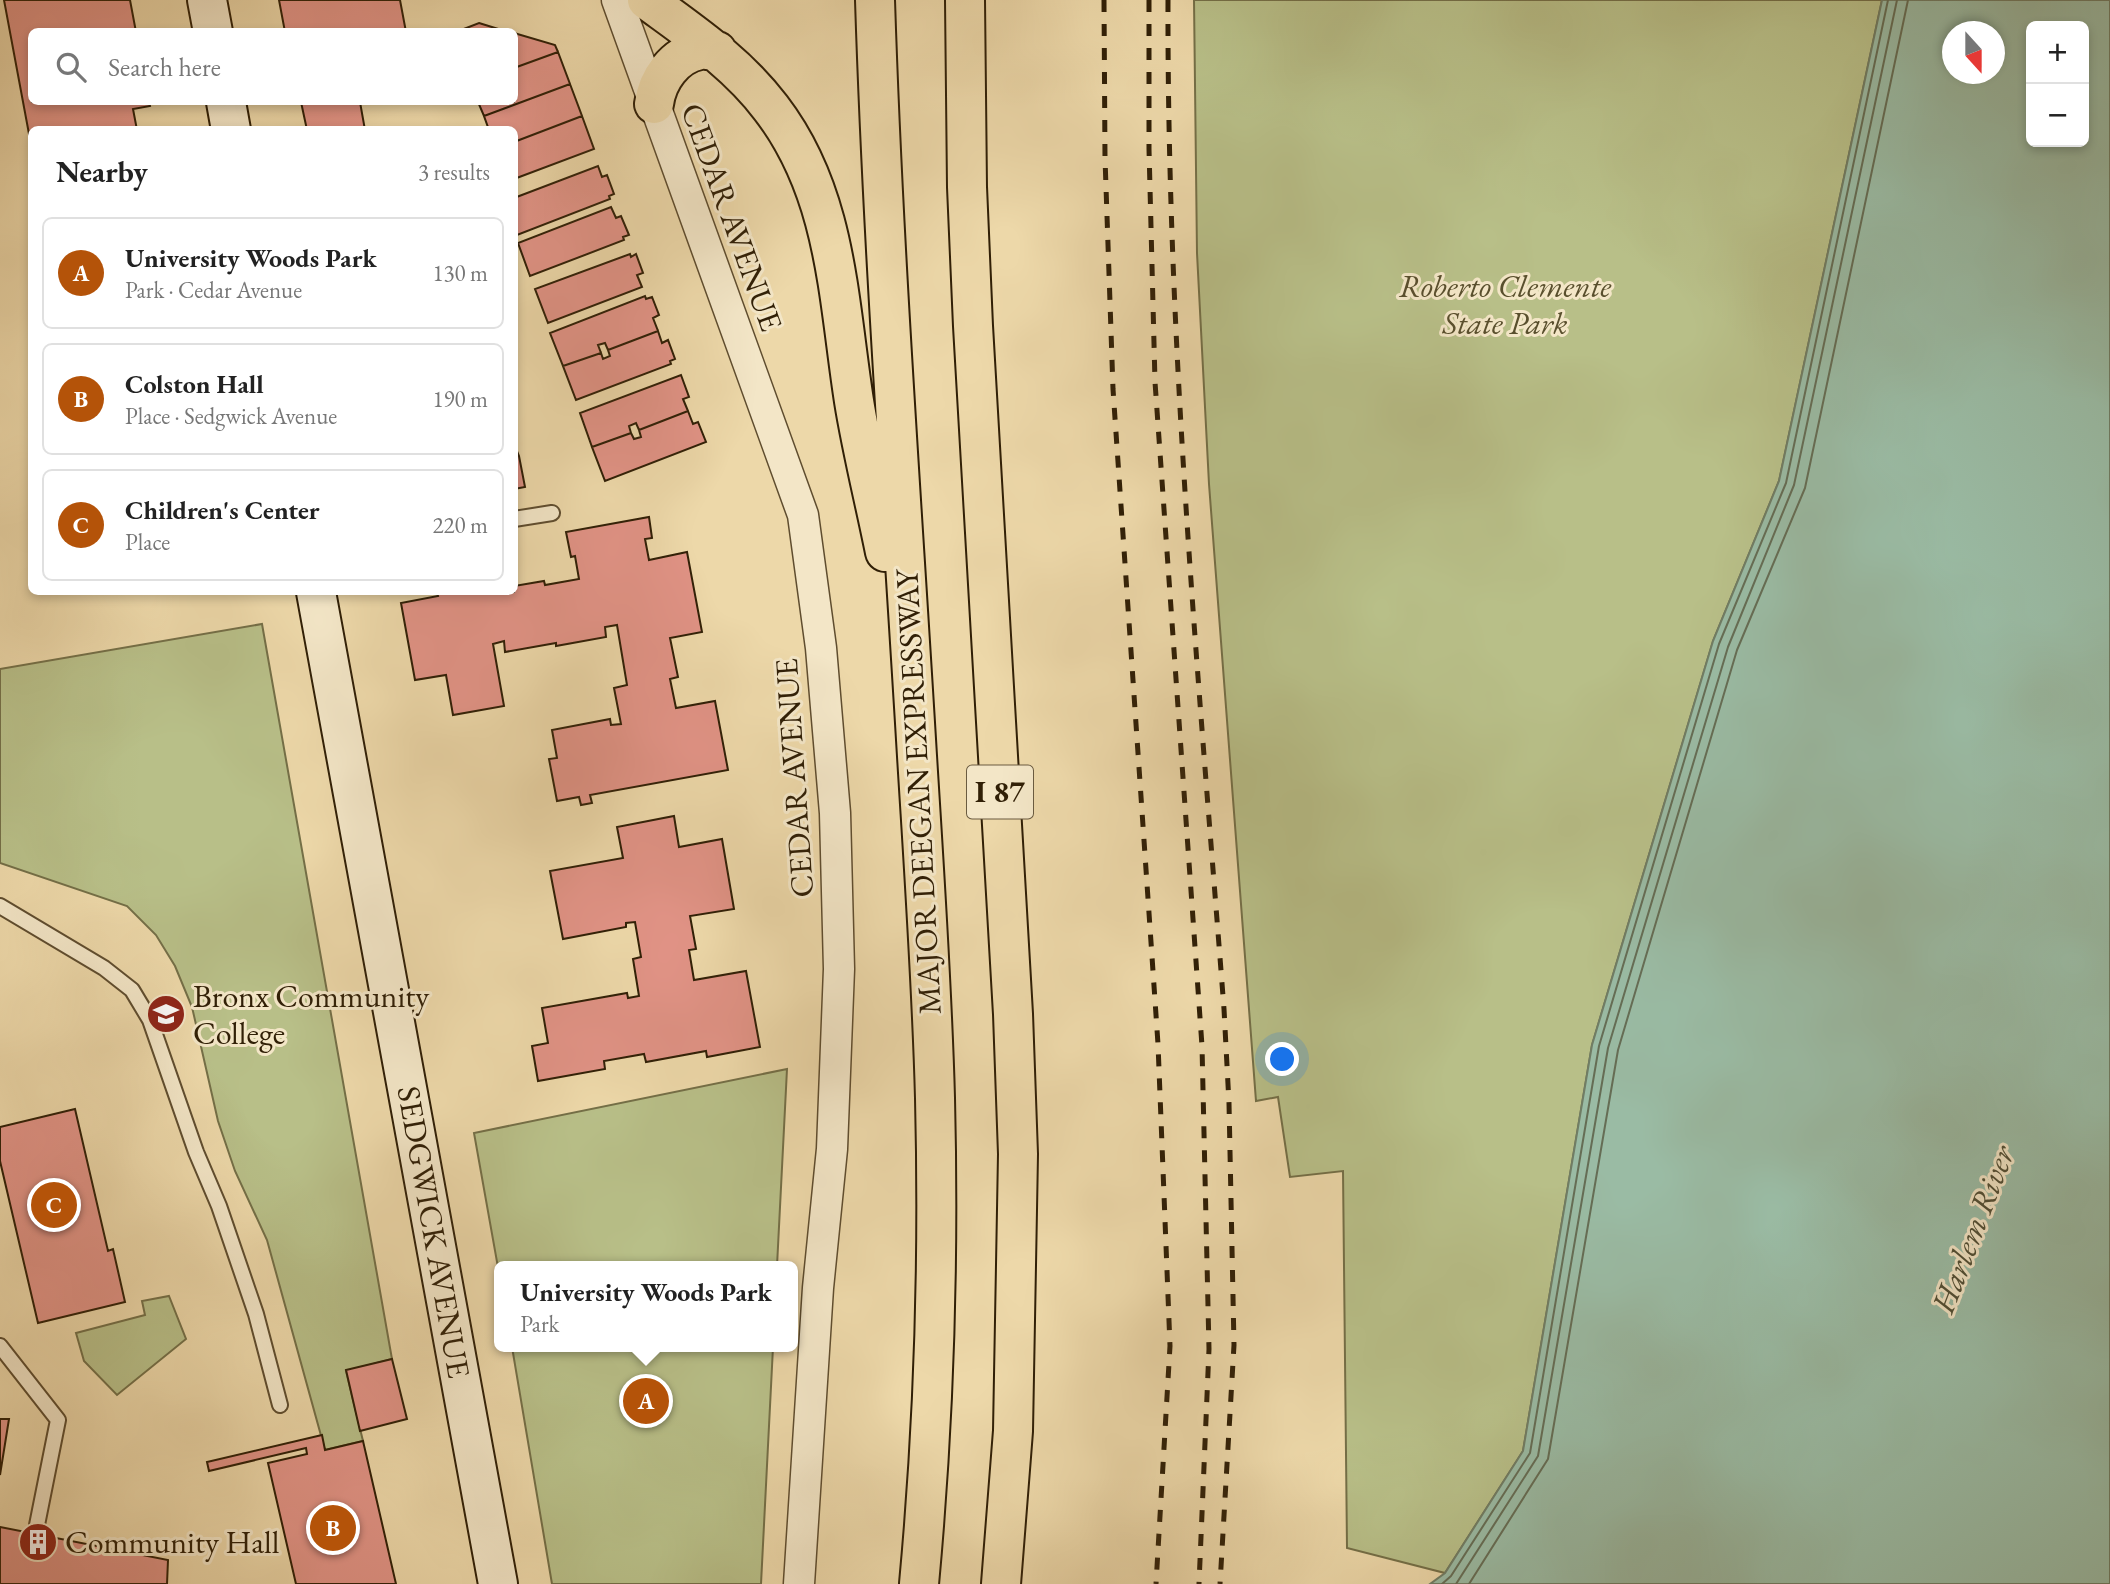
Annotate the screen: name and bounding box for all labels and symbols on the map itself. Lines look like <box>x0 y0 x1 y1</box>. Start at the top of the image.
north arrow <box>1942 21 2005 84</box>
street label: CEDAR AVENUE <box>671 97 793 337</box>
park label: Roberto Clemente State Park <box>1399 265 1612 344</box>
street label: MAJOR DEEGAN EXPRESSWAY <box>885 567 951 1015</box>
street label: CEDAR AVENUE <box>765 657 823 899</box>
road number: I 87 <box>967 765 1033 818</box>
place label: Bronx Community College <box>193 975 430 1054</box>
school or university icon: Bronx Community College <box>145 993 187 1035</box>
your location <box>1265 1042 1299 1076</box>
street label: SEDGWICK AVENUE <box>388 1083 480 1381</box>
water label: Harlem River <box>1921 1138 2025 1320</box>
pin: C <box>31 1179 77 1231</box>
pin: A <box>623 1375 669 1427</box>
pin: B <box>310 1502 356 1554</box>
building icon: Community Hall <box>17 1521 59 1563</box>
place label: Community Hall <box>65 1521 280 1563</box>

